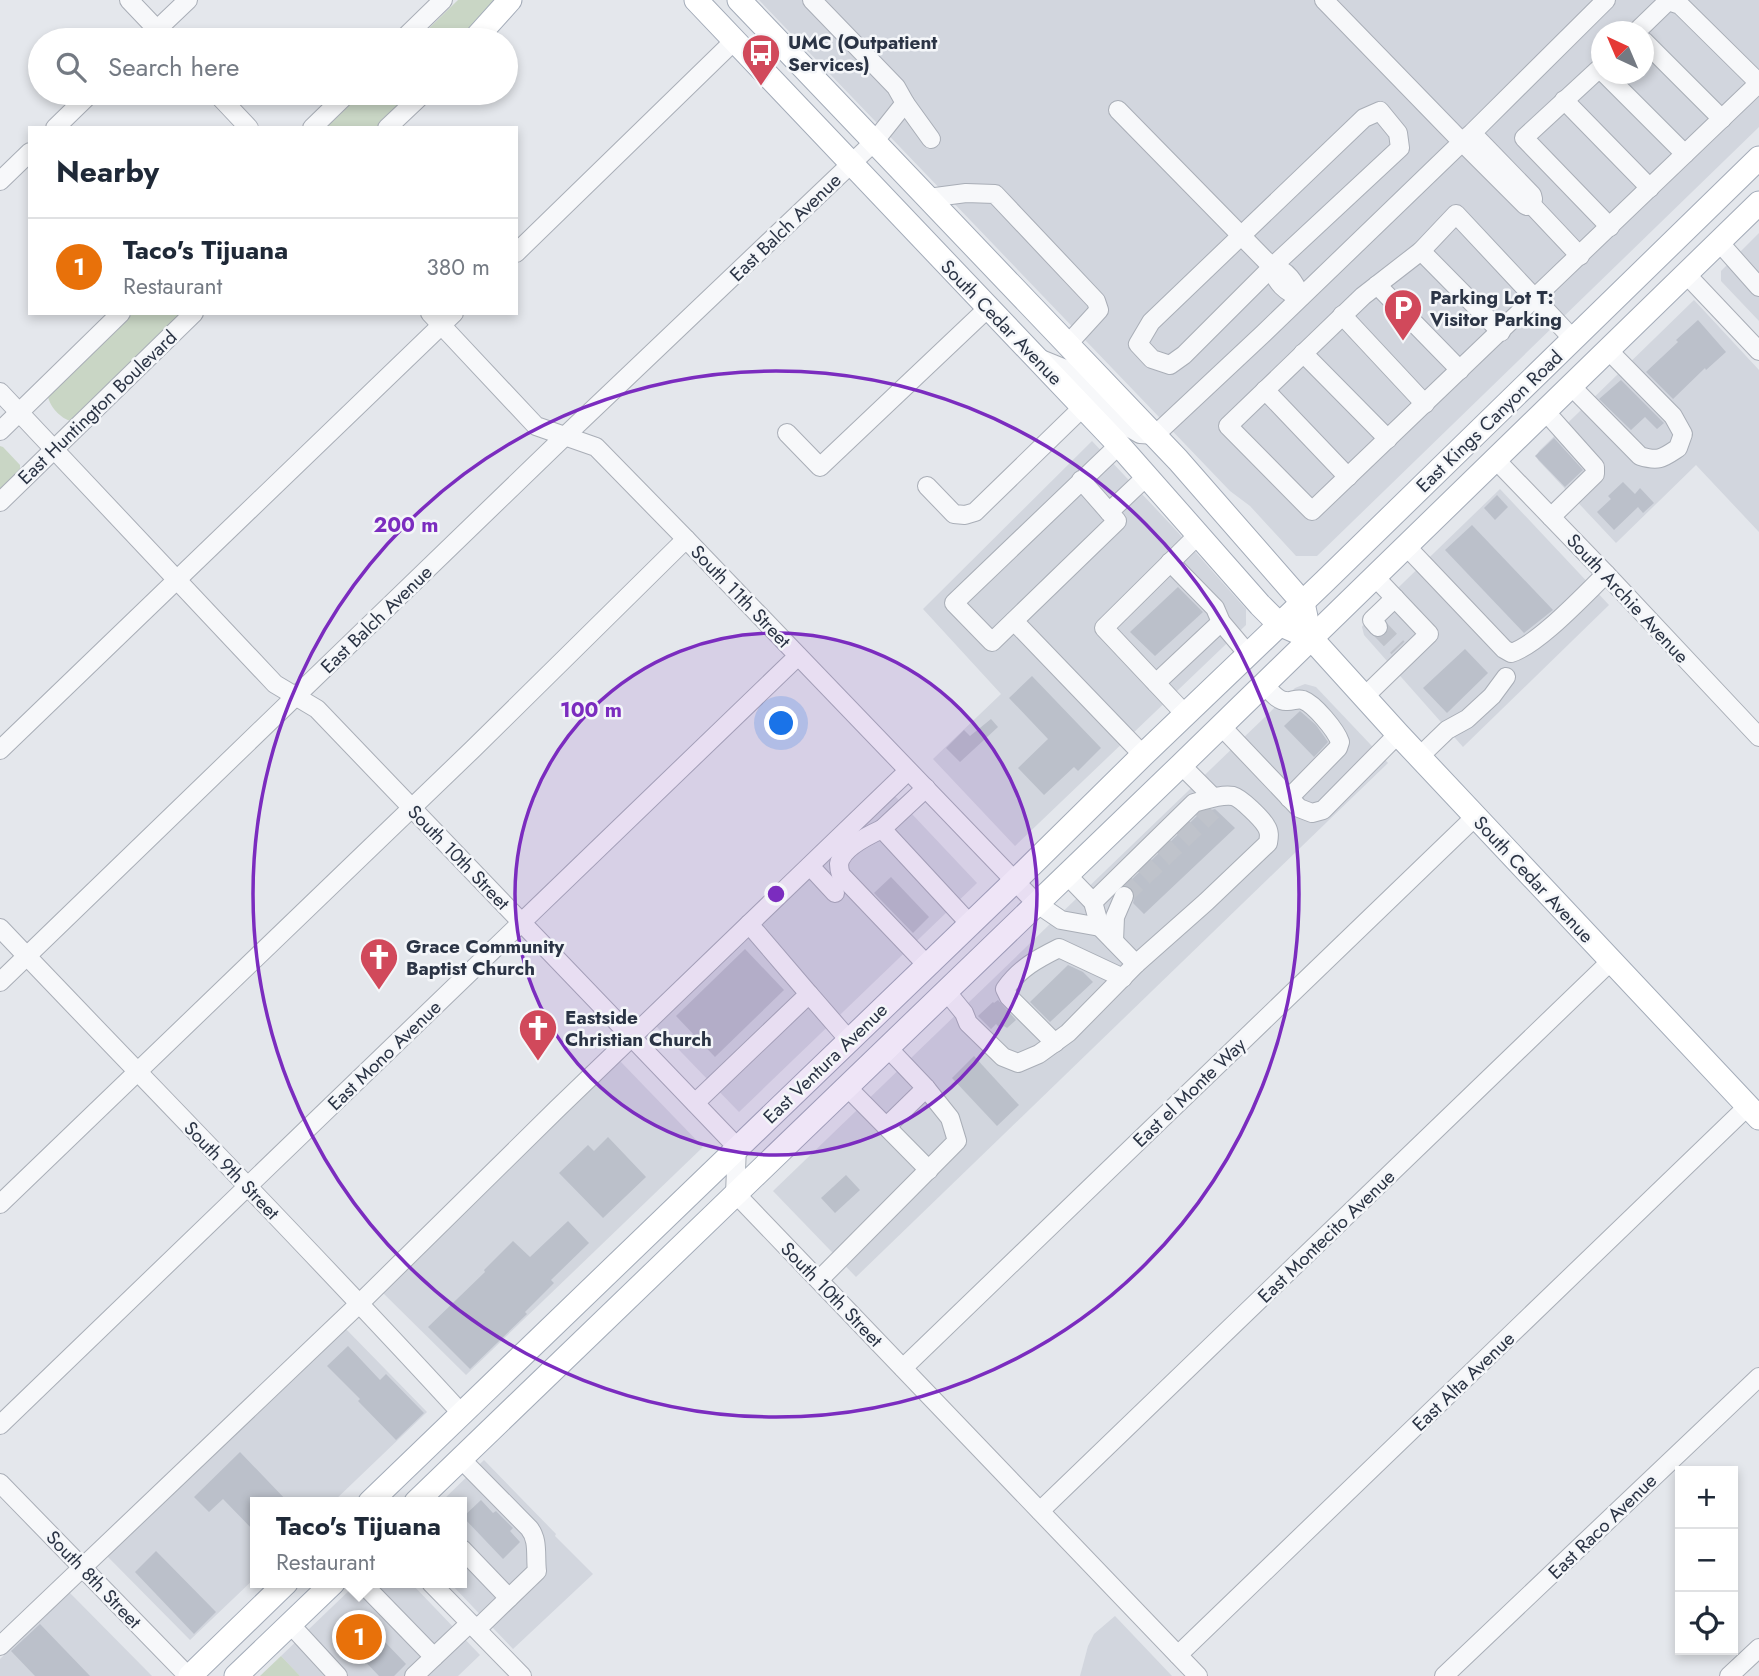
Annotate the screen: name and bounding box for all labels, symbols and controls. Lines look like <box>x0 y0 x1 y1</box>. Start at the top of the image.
north arrow <box>1591 21 1654 84</box>
search box <box>28 28 518 105</box>
place label: UMC (Outpatient Services) <box>788 29 937 78</box>
bus stop icon: UMC (Outpatient Services) <box>740 32 782 87</box>
icon: search <box>52 48 90 86</box>
text: Search here <box>108 48 240 86</box>
text: Nearby <box>56 150 159 193</box>
street label: East Balch Avenue <box>724 167 847 288</box>
text: Taco's Tijuana <box>123 231 288 269</box>
text: 1 <box>73 250 85 284</box>
text: 380 m <box>426 250 490 284</box>
street label: South Cedar Avenue <box>935 254 1069 391</box>
text: Restaurant <box>123 269 222 303</box>
place label: Parking Lot T: Visitor Parking <box>1429 284 1562 333</box>
parking icon: Parking Lot T: Visitor Parking <box>1382 287 1424 342</box>
street label: East Huntington Boulevard <box>12 324 183 491</box>
street label: East Kings Canyon Road <box>1410 344 1569 499</box>
text: 200 m <box>373 510 439 540</box>
street label: South Archie Avenue <box>1560 528 1695 669</box>
street label: South 11th Street <box>685 539 797 654</box>
street label: East Balch Avenue <box>315 559 438 680</box>
text: 100 m <box>560 695 622 725</box>
your location <box>764 706 798 740</box>
street label: South 10th Street <box>402 799 516 916</box>
street label: South Cedar Avenue <box>1467 810 1600 949</box>
centre of rings <box>764 882 788 906</box>
place label: Grace Community Baptist Church <box>406 933 565 982</box>
church icon: Grace Community Baptist Church <box>358 936 400 991</box>
street label: East Mono Avenue <box>322 994 447 1117</box>
street label: East Ventura Avenue <box>757 997 894 1130</box>
place label: Eastside Christian Church <box>565 1004 712 1053</box>
church icon: Eastside Christian Church <box>517 1007 559 1062</box>
street label: East el Monte Way <box>1127 1031 1252 1153</box>
street label: South 9th Street <box>178 1115 286 1226</box>
street label: East Montecito Avenue <box>1252 1163 1401 1309</box>
street label: South 10th Street <box>775 1236 889 1353</box>
street label: East Alta Avenue <box>1406 1325 1521 1437</box>
map controls <box>1675 1466 1738 1655</box>
button: + <box>1675 1466 1738 1529</box>
street label: East Raco Avenue <box>1542 1467 1663 1585</box>
popup <box>250 1497 467 1588</box>
text: Taco's Tijuana <box>276 1507 441 1545</box>
street label: South 8th Street <box>40 1524 148 1635</box>
button: − <box>1675 1529 1738 1592</box>
text: Restaurant <box>276 1545 375 1579</box>
button: locate <box>1675 1592 1738 1655</box>
pin: 1 <box>336 1611 382 1663</box>

